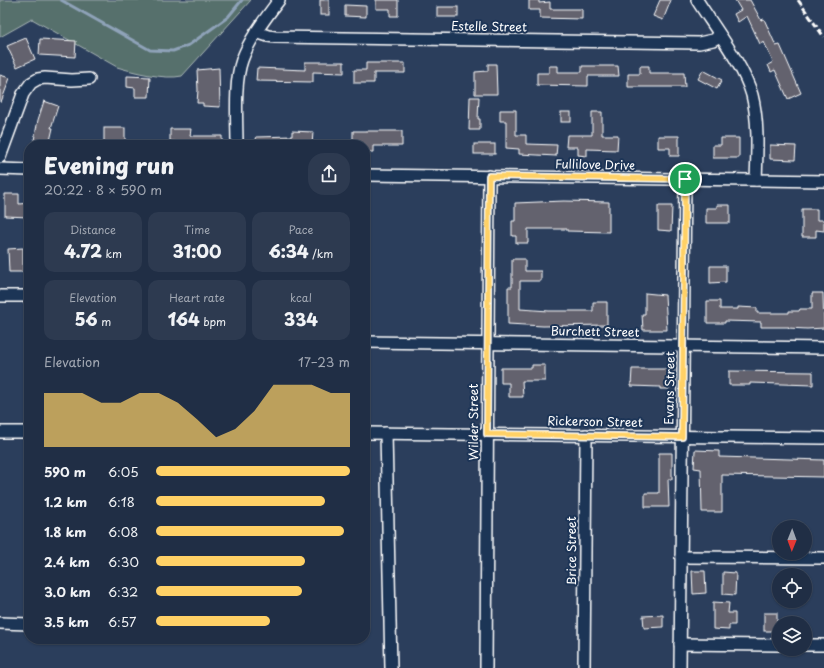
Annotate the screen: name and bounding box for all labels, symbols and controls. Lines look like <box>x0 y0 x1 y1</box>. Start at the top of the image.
street label: Estelle Street <box>451 16 527 36</box>
text: Evening run <box>44 148 174 181</box>
button: share <box>308 153 350 195</box>
street label: Fullilove Drive <box>555 154 635 174</box>
pin <box>668 162 702 196</box>
icon: arrive <box>674 168 696 190</box>
text: 20:22 · 8 × 590 m <box>44 180 162 199</box>
text: Distance <box>70 221 116 238</box>
text: Time <box>184 221 210 238</box>
text: Pace <box>289 221 313 238</box>
text: 4.72 <box>64 238 102 264</box>
text: 31:00 <box>173 238 221 264</box>
text: 6:34 <box>269 238 309 264</box>
text: km <box>102 245 122 262</box>
text: /km <box>309 245 333 262</box>
text: Elevation <box>69 289 117 306</box>
text: Heart rate <box>169 289 225 306</box>
text: kcal <box>290 289 312 306</box>
text: 56 <box>75 306 98 332</box>
text: 164 <box>168 306 200 332</box>
text: 334 <box>284 306 318 332</box>
text: m <box>98 313 111 330</box>
text: bpm <box>200 313 226 330</box>
street label: Burchett Street <box>550 321 640 341</box>
street label: Evans Street <box>659 351 679 425</box>
text: Elevation <box>44 352 100 371</box>
text: 17–23 m <box>298 352 350 371</box>
street label: Wilder Street <box>464 383 482 460</box>
street label: Rickerson Street <box>547 411 643 431</box>
text: 590 m <box>44 462 86 481</box>
text: 6:05 <box>108 462 139 481</box>
text: 1.2 km <box>44 492 87 511</box>
text: 6:18 <box>108 492 135 511</box>
street label: Brice Street <box>562 516 580 586</box>
north arrow <box>772 520 812 560</box>
map controls <box>772 520 812 656</box>
text: 1.8 km <box>44 522 86 541</box>
text: 6:08 <box>108 522 138 541</box>
text: 2.4 km <box>44 552 90 571</box>
text: 6:30 <box>108 552 139 571</box>
button: locate <box>772 568 812 608</box>
text: 3.0 km <box>44 582 91 601</box>
text: 6:32 <box>108 582 138 601</box>
text: 3.5 km <box>44 612 89 631</box>
text: 6:57 <box>108 612 136 631</box>
button: layers <box>772 616 812 656</box>

